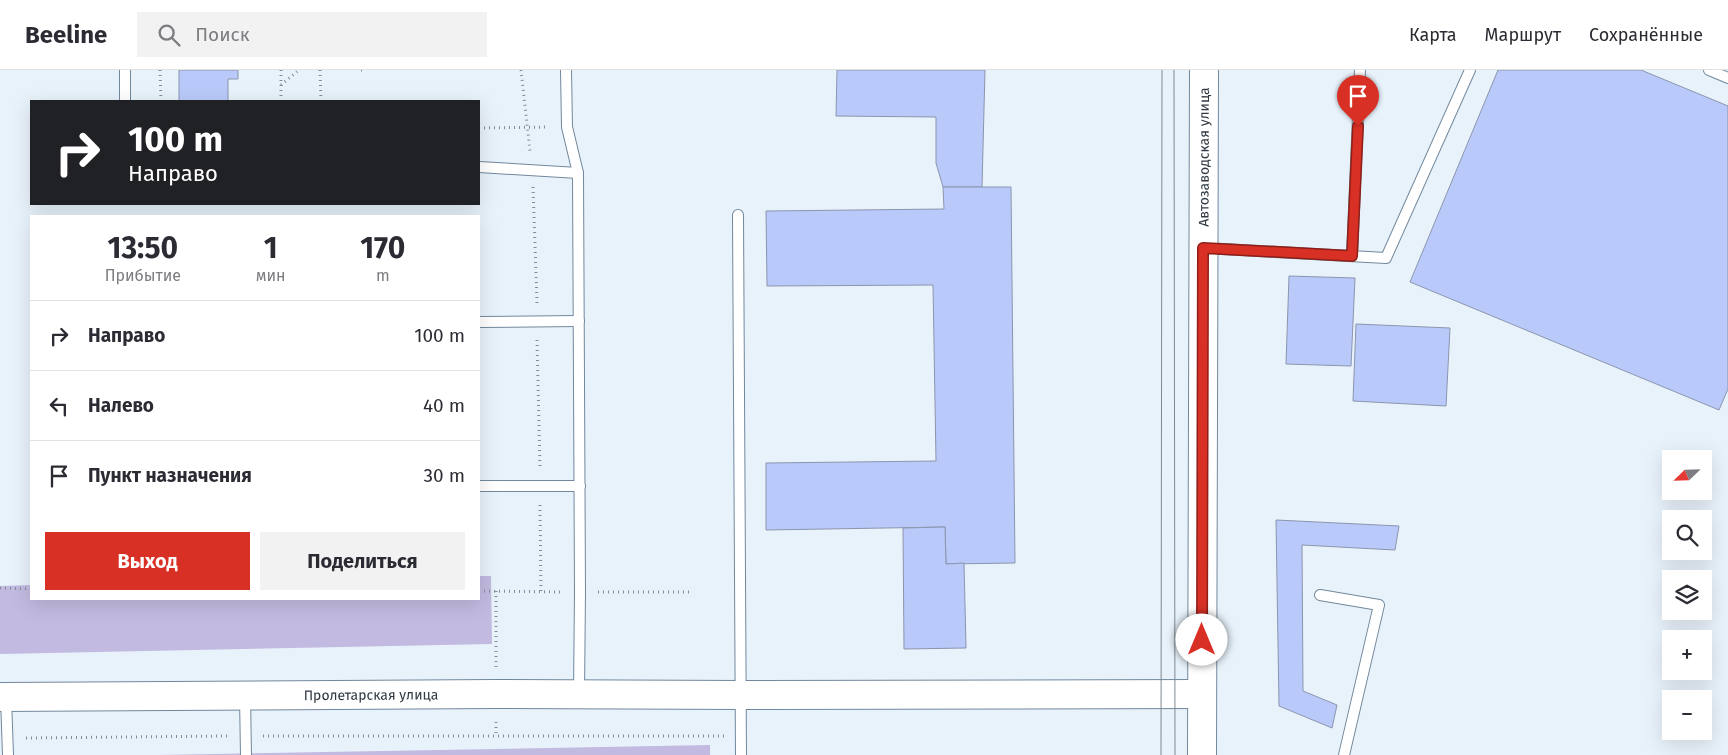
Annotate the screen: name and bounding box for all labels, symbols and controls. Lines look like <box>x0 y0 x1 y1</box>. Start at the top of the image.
search box <box>137 12 487 57</box>
text: Beeline <box>25 21 107 49</box>
icon: search <box>155 21 183 49</box>
text: Поиск <box>195 23 250 46</box>
text: Карта <box>1409 24 1457 46</box>
text: Маршрут <box>1485 24 1561 46</box>
text: Сохранённые <box>1589 24 1703 46</box>
pin <box>1337 75 1379 126</box>
icon: arrive <box>1344 82 1372 110</box>
street label: Автозаводская улица <box>1196 87 1213 227</box>
text: 100 m <box>128 118 223 160</box>
icon: right <box>45 120 110 185</box>
text: Направо <box>128 160 218 187</box>
text: 13:50 <box>108 230 178 266</box>
text: 1 <box>264 230 278 266</box>
text: 170 <box>360 230 405 266</box>
text: Прибытие <box>105 266 181 285</box>
text: мин <box>256 266 286 285</box>
text: m <box>376 266 390 285</box>
icon: right <box>45 322 73 350</box>
text: Направо <box>88 324 165 347</box>
text: 100 m <box>414 324 465 347</box>
icon: left <box>45 392 73 420</box>
text: Налево <box>88 394 154 417</box>
text: 40 m <box>423 394 465 417</box>
north arrow <box>1662 450 1712 500</box>
map controls <box>1662 450 1712 740</box>
icon: arrive <box>45 462 73 490</box>
text: Пункт назначения <box>88 464 252 487</box>
text: 30 m <box>424 464 465 487</box>
button: search <box>1662 510 1712 560</box>
button: Выход <box>45 532 250 590</box>
button: Поделиться <box>260 532 465 590</box>
button: layers <box>1662 570 1712 620</box>
position arrow <box>1175 613 1227 665</box>
button: + <box>1662 630 1712 680</box>
street label: Пролетарская улица <box>304 686 438 704</box>
button: − <box>1662 690 1712 740</box>

